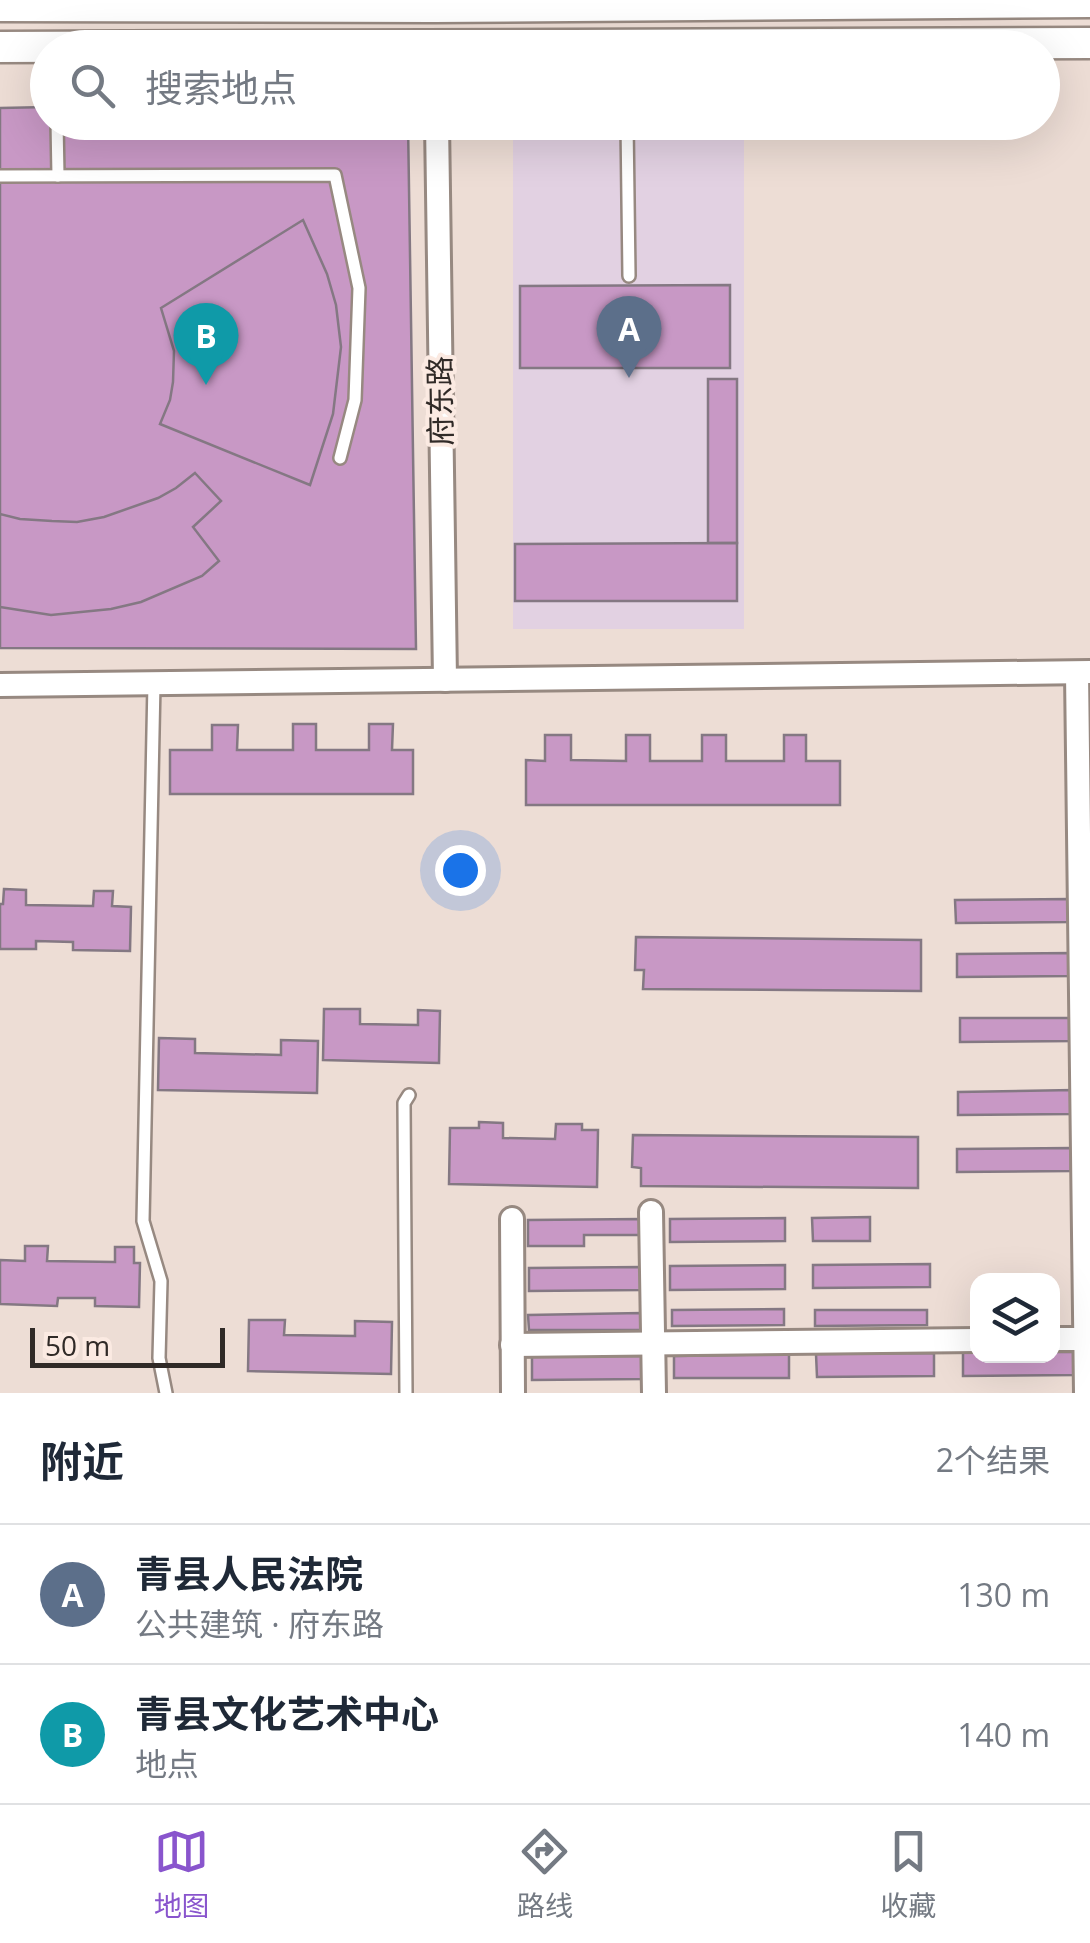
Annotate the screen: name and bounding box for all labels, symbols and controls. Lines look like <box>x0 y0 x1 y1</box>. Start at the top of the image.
search box <box>30 30 1060 140</box>
icon: search <box>65 58 120 113</box>
text: 搜索地点 <box>145 61 297 113</box>
pin: A <box>596 296 662 378</box>
pin: B <box>174 302 238 385</box>
street label: 府东路 <box>418 356 461 446</box>
your location <box>435 845 486 896</box>
map controls <box>970 1273 1060 1363</box>
button: layers <box>970 1273 1060 1363</box>
scale bar <box>30 1323 225 1368</box>
text: 50 m <box>45 1326 110 1364</box>
text: 附近 <box>40 1432 124 1489</box>
text: 2个结果 <box>936 1438 1050 1481</box>
text: 青县人民法院 <box>135 1547 363 1599</box>
text: A <box>61 1573 84 1616</box>
text: 130 m <box>957 1573 1050 1616</box>
text: 公共建筑 · 府东路 <box>135 1602 384 1645</box>
text: 青县文化艺术中心 <box>135 1687 439 1739</box>
text: B <box>62 1713 83 1756</box>
text: 140 m <box>957 1713 1050 1756</box>
text: 地点 <box>135 1742 199 1785</box>
tab: 地图 <box>154 1824 210 1924</box>
tab: 路线 <box>517 1824 573 1924</box>
tab: 收藏 <box>880 1824 936 1924</box>

